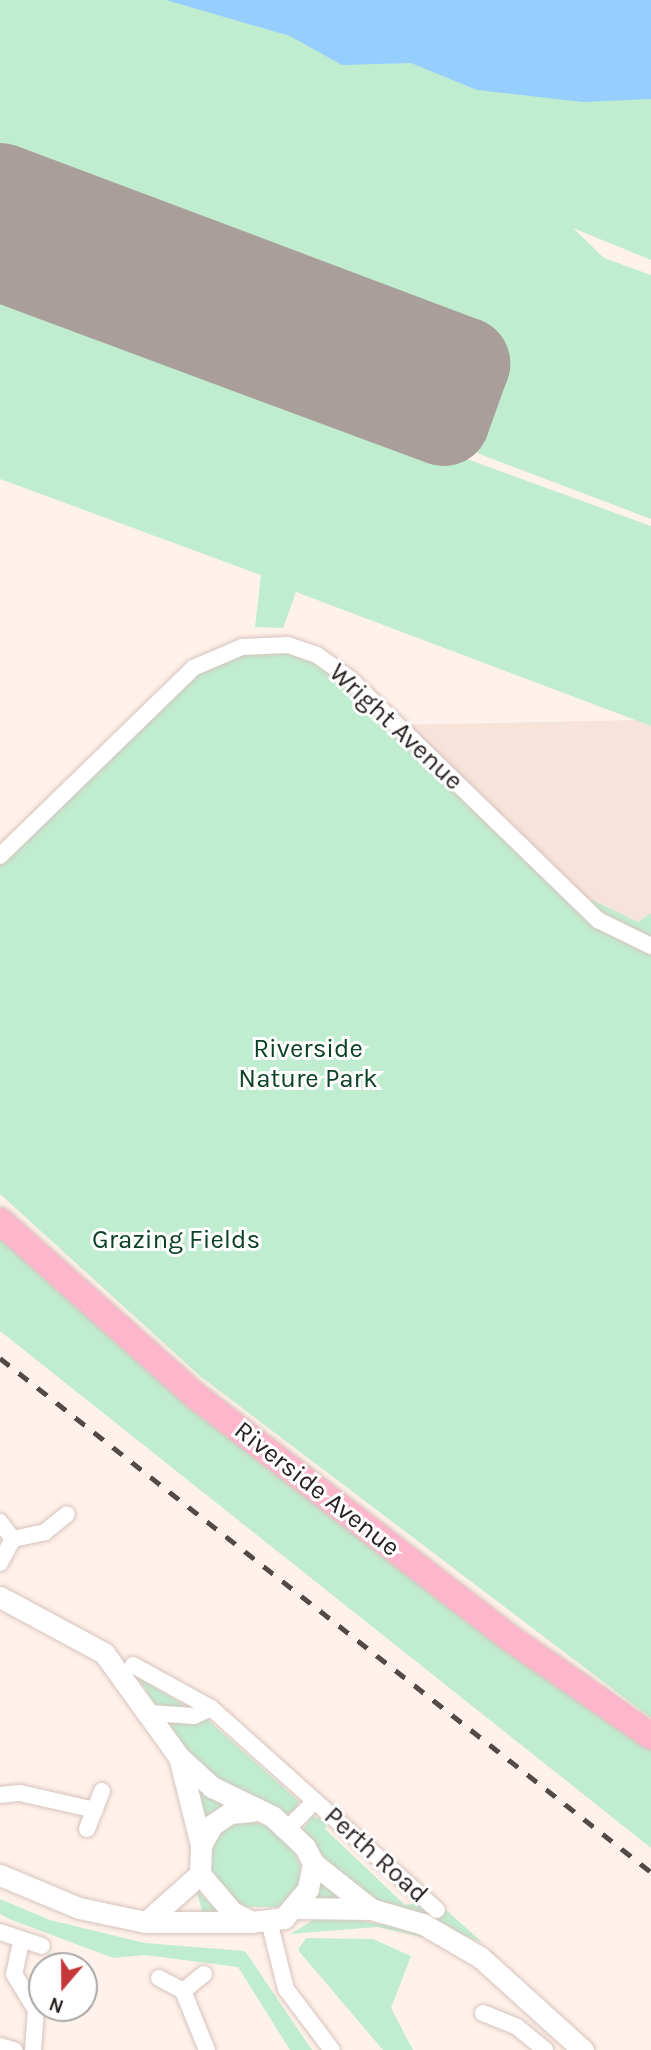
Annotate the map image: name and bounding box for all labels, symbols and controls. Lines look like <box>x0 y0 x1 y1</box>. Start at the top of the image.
street label: Wright Avenue <box>323 657 469 797</box>
park label: Riverside Nature Park <box>238 1033 378 1094</box>
park label: Grazing Fields <box>92 1224 260 1256</box>
street label: Riverside Avenue <box>228 1415 406 1563</box>
street label: Perth Road <box>318 1800 434 1910</box>
north arrow <box>28 1952 98 2022</box>
text: N <box>46 1992 67 2018</box>

